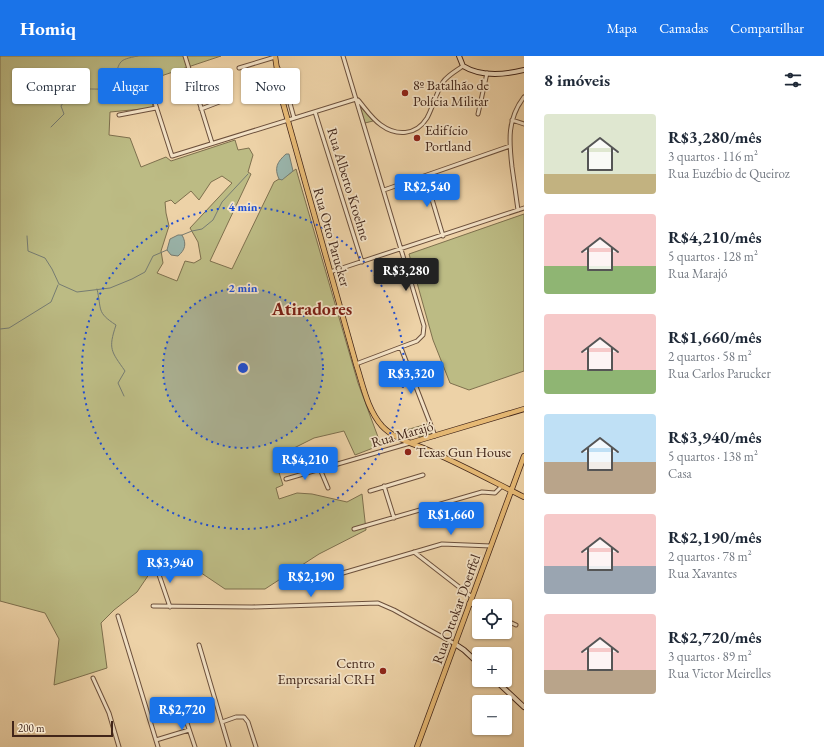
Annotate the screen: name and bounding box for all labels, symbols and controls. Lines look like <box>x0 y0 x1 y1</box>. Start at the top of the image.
text: Homiq <box>20 16 76 41</box>
text: Mapa <box>607 19 637 37</box>
text: Camadas <box>659 19 708 37</box>
text: Compartilhar <box>730 19 804 37</box>
chip: Comprar <box>12 68 90 104</box>
chip: Alugar <box>98 68 163 104</box>
chip: Filtros <box>171 68 233 104</box>
chip: Novo <box>241 68 300 104</box>
text: 8 imóveis <box>544 69 610 91</box>
icon: filters <box>782 69 804 91</box>
place label: 8º Batalhão de Polícia Militar <box>413 76 490 110</box>
marker: 8º Batalhão de Polícia Militar <box>400 88 410 98</box>
place label: Edifício Portland <box>425 121 472 155</box>
street label: Rua Alberto Kroehne <box>323 125 375 243</box>
text: R$3,280/mês <box>668 126 762 148</box>
icon: home <box>576 130 624 178</box>
marker: Edifício Portland <box>412 133 422 143</box>
text: 3 quartos · 116 m² <box>668 148 758 165</box>
text: Rua Euzébio de Queiroz <box>668 165 790 182</box>
pin: R$2,540 <box>390 174 464 208</box>
text: R$2,540 <box>404 178 450 195</box>
street label: Rua Otto Parucker <box>309 185 355 289</box>
text: 4 min <box>228 199 258 215</box>
text: R$4,210/mês <box>668 226 762 248</box>
icon: home <box>576 230 624 278</box>
text: 5 quartos · 128 m² <box>668 248 758 265</box>
pin: R$3,280 <box>369 258 443 292</box>
text: R$3,280 <box>383 262 429 279</box>
text: Rua Marajó <box>668 265 727 282</box>
text: 2 min <box>228 280 258 296</box>
district label: Atiradores <box>271 297 352 320</box>
text: R$1,660/mês <box>668 326 762 348</box>
icon: home <box>576 330 624 378</box>
text: 2 quartos · 58 m² <box>668 348 752 365</box>
centre of rings <box>236 361 250 375</box>
pin: R$3,320 <box>374 361 448 395</box>
text: R$3,320 <box>388 365 434 382</box>
text: Rua Carlos Parucker <box>668 365 771 382</box>
street label: Rua Marajó <box>369 417 435 451</box>
text: R$3,940/mês <box>668 426 762 448</box>
icon: home <box>576 430 624 478</box>
place label: Texas Gun House <box>416 443 512 461</box>
pin: R$4,210 <box>268 447 342 481</box>
marker: Texas Gun House <box>403 447 413 457</box>
text: 5 quartos · 138 m² <box>668 448 758 465</box>
text: R$4,210 <box>282 451 328 468</box>
text: Casa <box>668 465 692 482</box>
pin: R$1,660 <box>414 502 488 536</box>
text: R$1,660 <box>428 506 474 523</box>
text: R$2,190/mês <box>668 526 762 548</box>
icon: home <box>576 530 624 578</box>
text: 2 quartos · 78 m² <box>668 548 752 565</box>
pin: R$3,940 <box>133 550 207 584</box>
street label: Rua Ottokar Doerffel <box>428 551 484 666</box>
text: R$3,940 <box>147 554 193 571</box>
pin: R$2,190 <box>274 564 348 598</box>
text: Rua Xavantes <box>668 565 737 582</box>
text: R$2,190 <box>288 568 334 585</box>
map controls <box>472 599 512 735</box>
button: locate <box>472 599 512 639</box>
text: R$2,720/mês <box>668 626 762 648</box>
icon: home <box>576 630 624 678</box>
button: + <box>472 647 512 687</box>
text: 3 quartos · 89 m² <box>668 648 752 665</box>
place label: Centro Empresarial CRH <box>278 654 375 688</box>
text: Rua Victor Meirelles <box>668 665 771 682</box>
marker: Centro Empresarial CRH <box>378 666 388 676</box>
button: − <box>472 695 512 735</box>
pin: R$2,720 <box>145 697 219 731</box>
text: R$2,720 <box>159 701 205 718</box>
scale bar <box>12 719 113 738</box>
text: 200 m <box>18 721 45 735</box>

